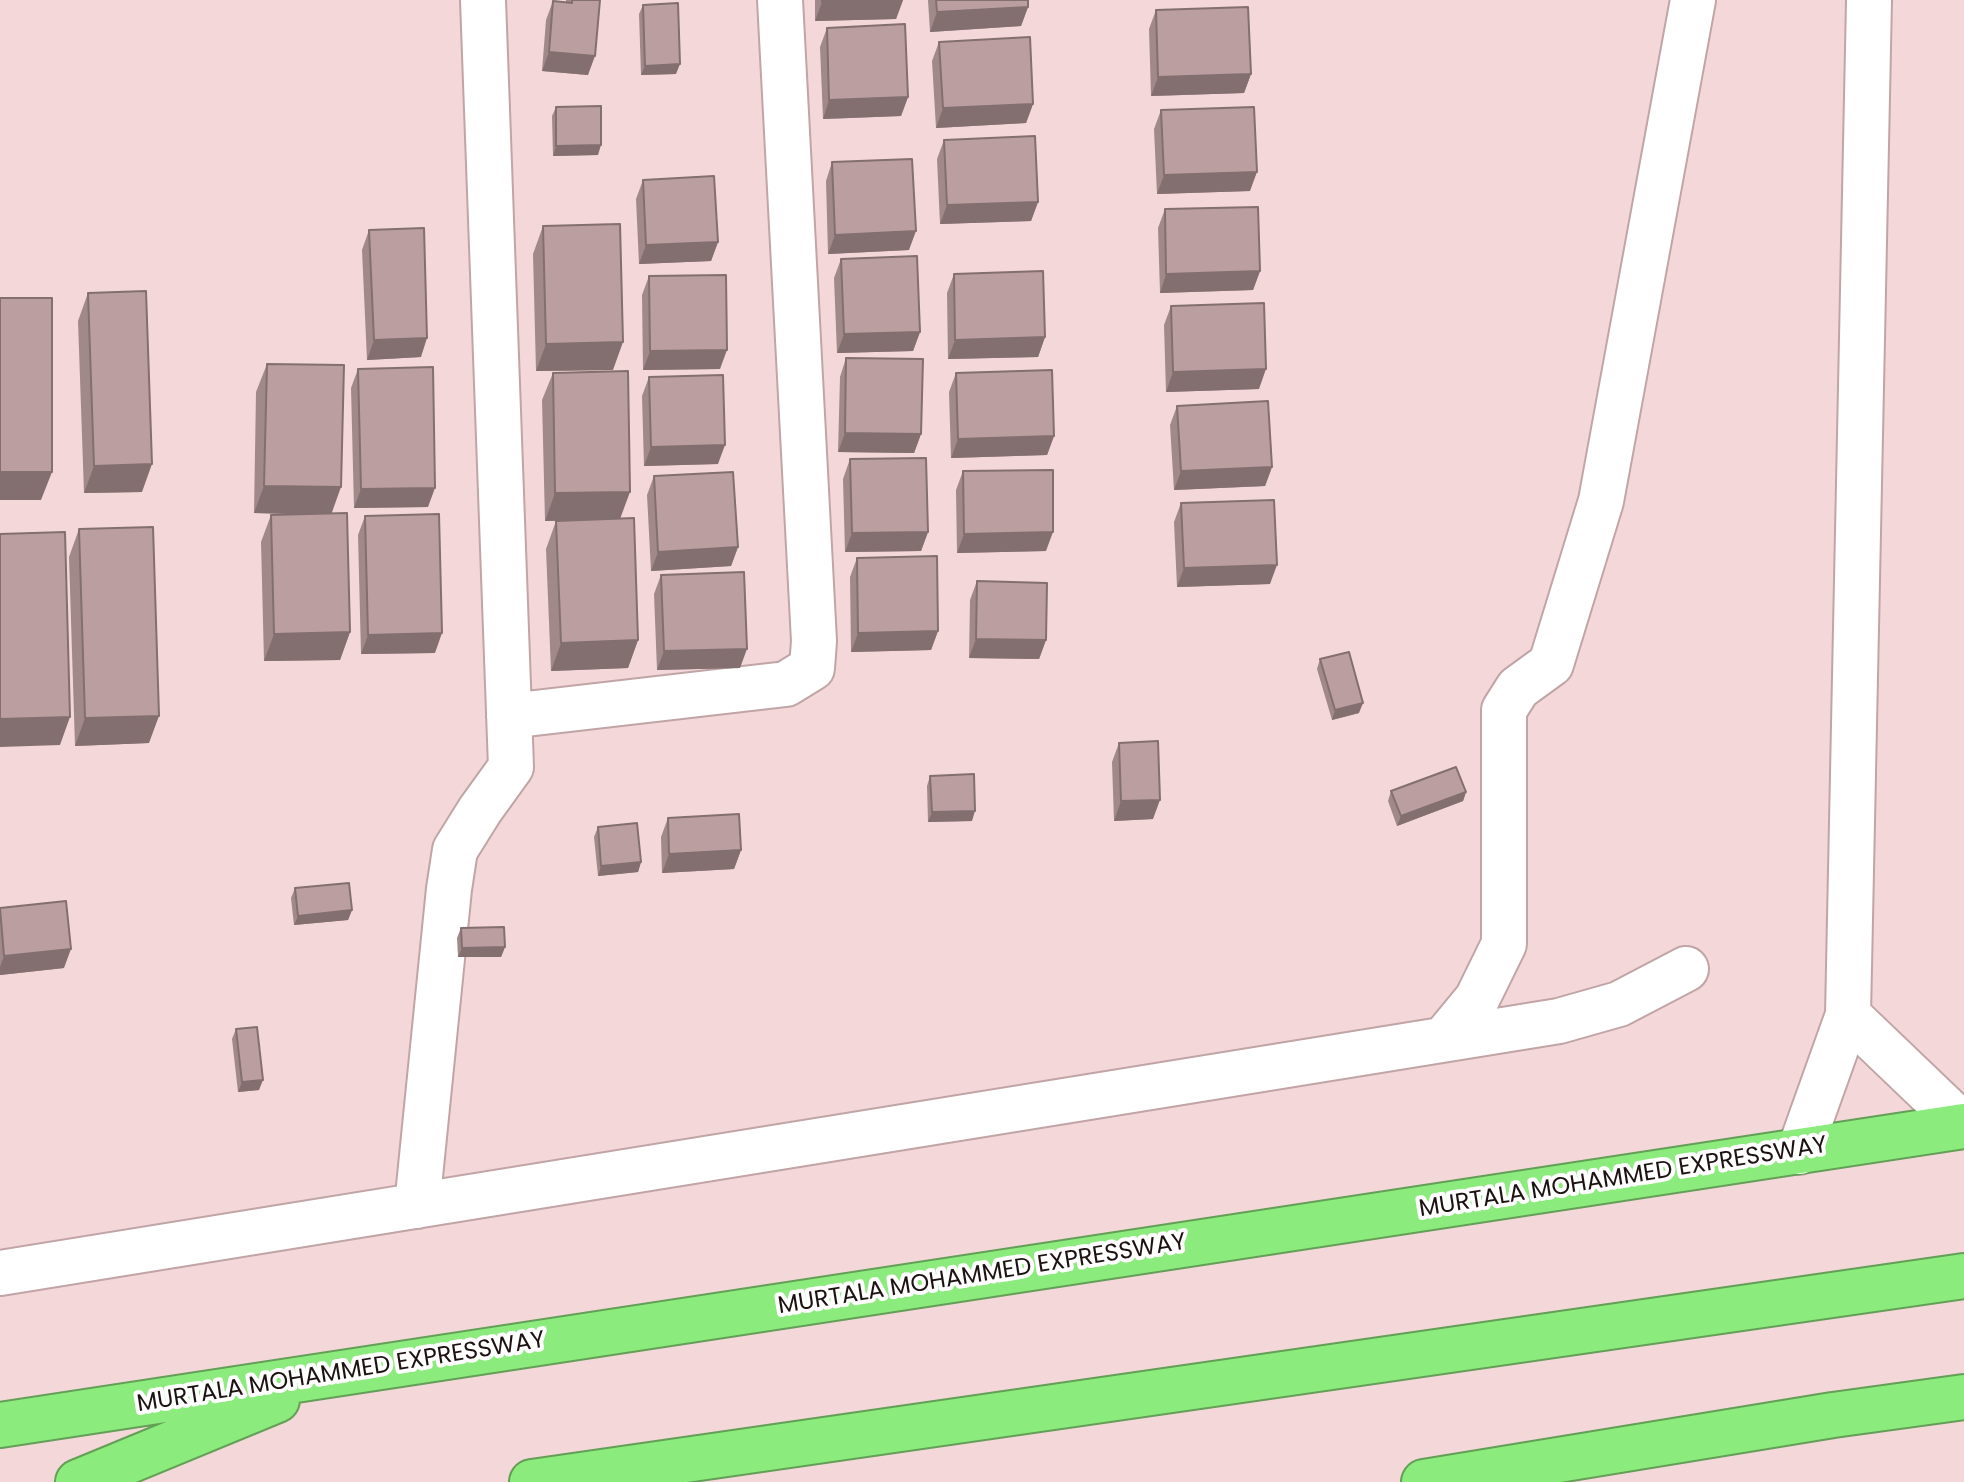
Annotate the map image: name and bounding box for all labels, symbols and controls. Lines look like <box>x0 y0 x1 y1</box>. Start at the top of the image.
street label: MURTALA MOHAMMED EXPRESSWAY <box>1417 1131 1829 1225</box>
street label: MURTALA MOHAMMED EXPRESSWAY <box>776 1228 1188 1322</box>
street label: MURTALA MOHAMMED EXPRESSWAY <box>135 1326 547 1420</box>

